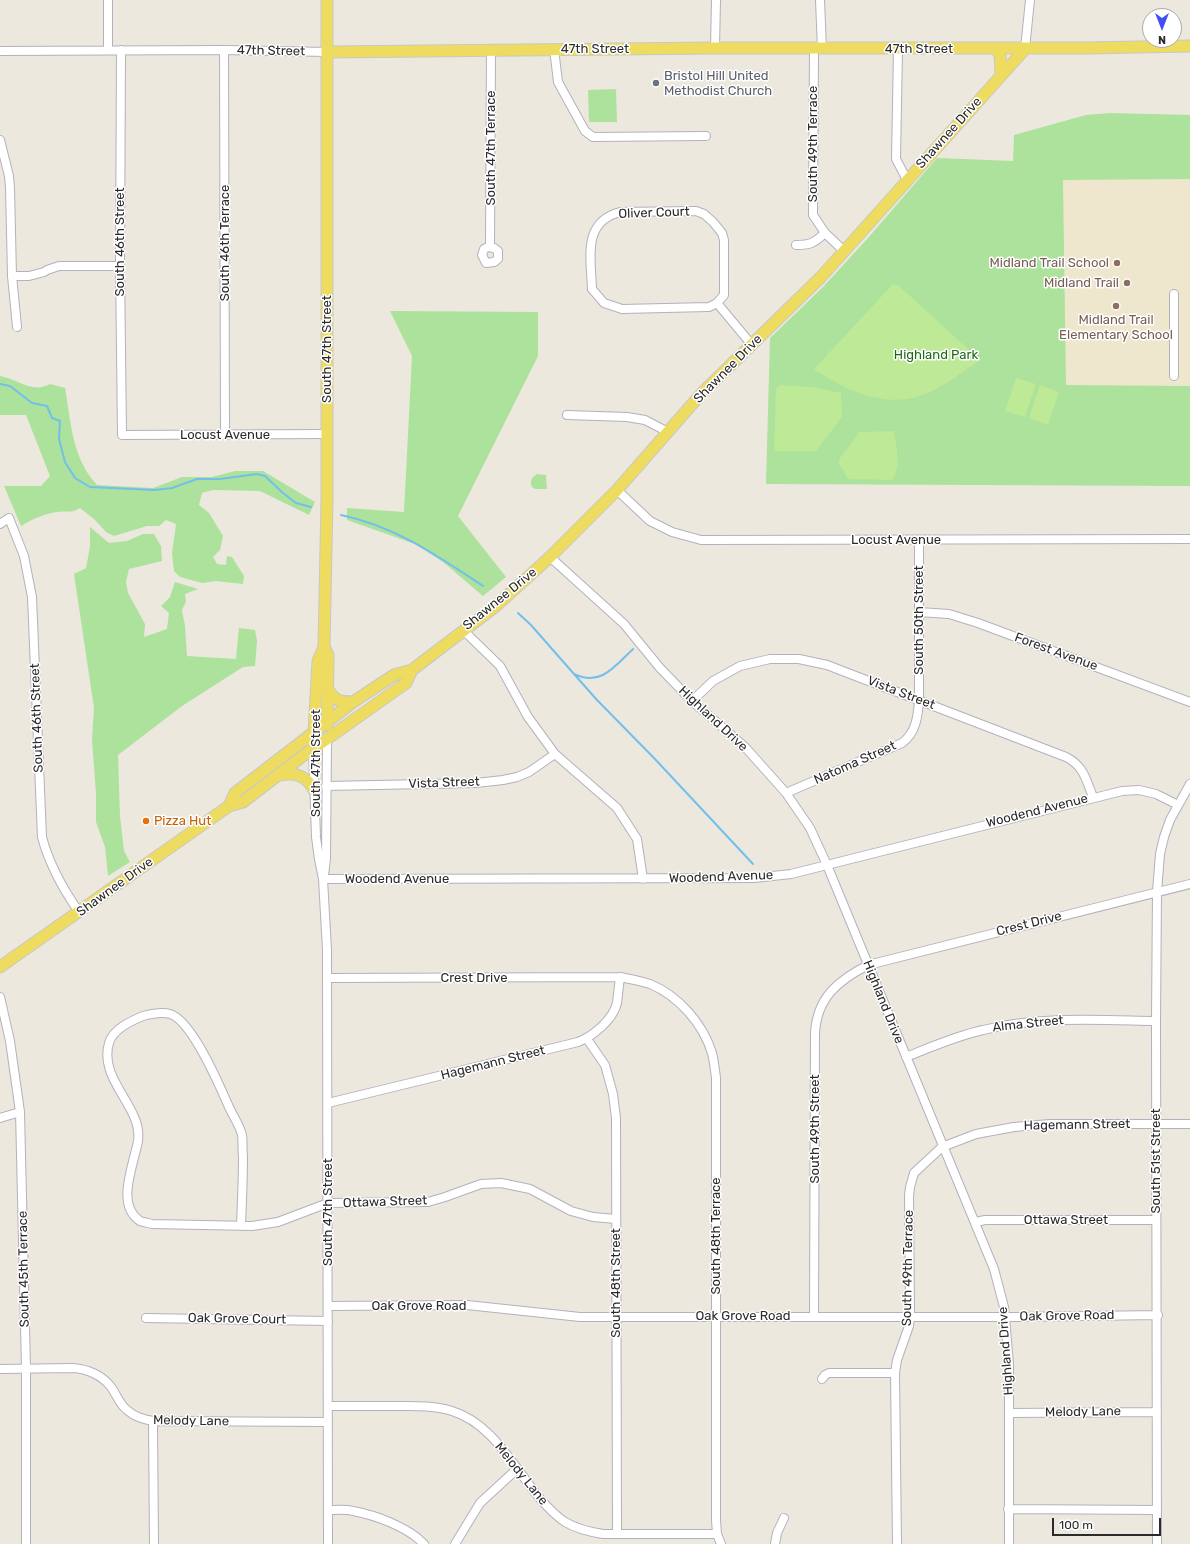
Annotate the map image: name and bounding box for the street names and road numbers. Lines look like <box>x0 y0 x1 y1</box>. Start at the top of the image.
street label: 47th Street <box>561 41 629 57</box>
street label: 47th Street <box>885 41 953 57</box>
street label: 47th Street <box>237 43 305 59</box>
street label: South 49th Terrace <box>805 86 821 202</box>
street label: South 47th Terrace <box>483 90 499 206</box>
street label: Shawnee Drive <box>913 94 985 172</box>
street label: South 46th Terrace <box>217 185 233 301</box>
street label: South 46th Street <box>112 187 128 297</box>
street label: Oliver Court <box>618 204 690 222</box>
street label: South 47th Street <box>319 295 335 403</box>
street label: Shawnee Drive <box>690 331 766 407</box>
street label: Locust Avenue <box>180 427 270 443</box>
street label: Locust Avenue <box>851 532 941 548</box>
street label: Shawnee Drive <box>460 564 540 634</box>
street label: South 50th Street <box>911 565 927 675</box>
street label: Forest Avenue <box>1012 630 1100 674</box>
street label: South 46th Street <box>27 663 47 773</box>
street label: Vista Street <box>865 673 937 713</box>
street label: Highland Drive <box>675 683 751 755</box>
street label: South 47th Street <box>308 709 324 817</box>
street label: Natoma Street <box>812 738 898 788</box>
street label: Vista Street <box>408 774 480 792</box>
street label: Woodend Avenue <box>984 791 1090 831</box>
street label: Shawnee Drive <box>74 854 156 920</box>
street label: Woodend Avenue <box>669 867 773 887</box>
street label: Woodend Avenue <box>345 871 449 887</box>
street label: Crest Drive <box>995 908 1063 940</box>
street label: Highland Drive <box>859 958 907 1046</box>
street label: Crest Drive <box>441 970 507 986</box>
street label: Alma Street <box>992 1013 1064 1035</box>
street label: Hagemann Street <box>439 1043 547 1083</box>
street label: South 49th Street <box>807 1074 823 1184</box>
street label: South 51st Street <box>1148 1108 1164 1214</box>
street label: Hagemann Street <box>1023 1116 1131 1134</box>
street label: South 47th Street <box>320 1158 336 1266</box>
street label: South 48th Terrace <box>708 1177 724 1295</box>
street label: Ottawa Street <box>343 1193 427 1211</box>
street label: South 49th Terrace <box>899 1210 917 1326</box>
street label: South 45th Terrace <box>15 1211 33 1327</box>
street label: Ottawa Street <box>1024 1212 1108 1228</box>
street label: South 48th Street <box>608 1228 624 1338</box>
street label: Oak Grove Road <box>372 1298 466 1314</box>
street label: Highland Drive <box>995 1306 1017 1396</box>
street label: Oak Grove Road <box>1019 1307 1115 1325</box>
street label: Oak Grove Road <box>696 1308 790 1324</box>
street label: Oak Grove Court <box>188 1310 286 1328</box>
street label: Melody Lane <box>1045 1404 1121 1420</box>
street label: Melody Lane <box>153 1413 229 1429</box>
street label: Melody Lane <box>491 1440 551 1508</box>

